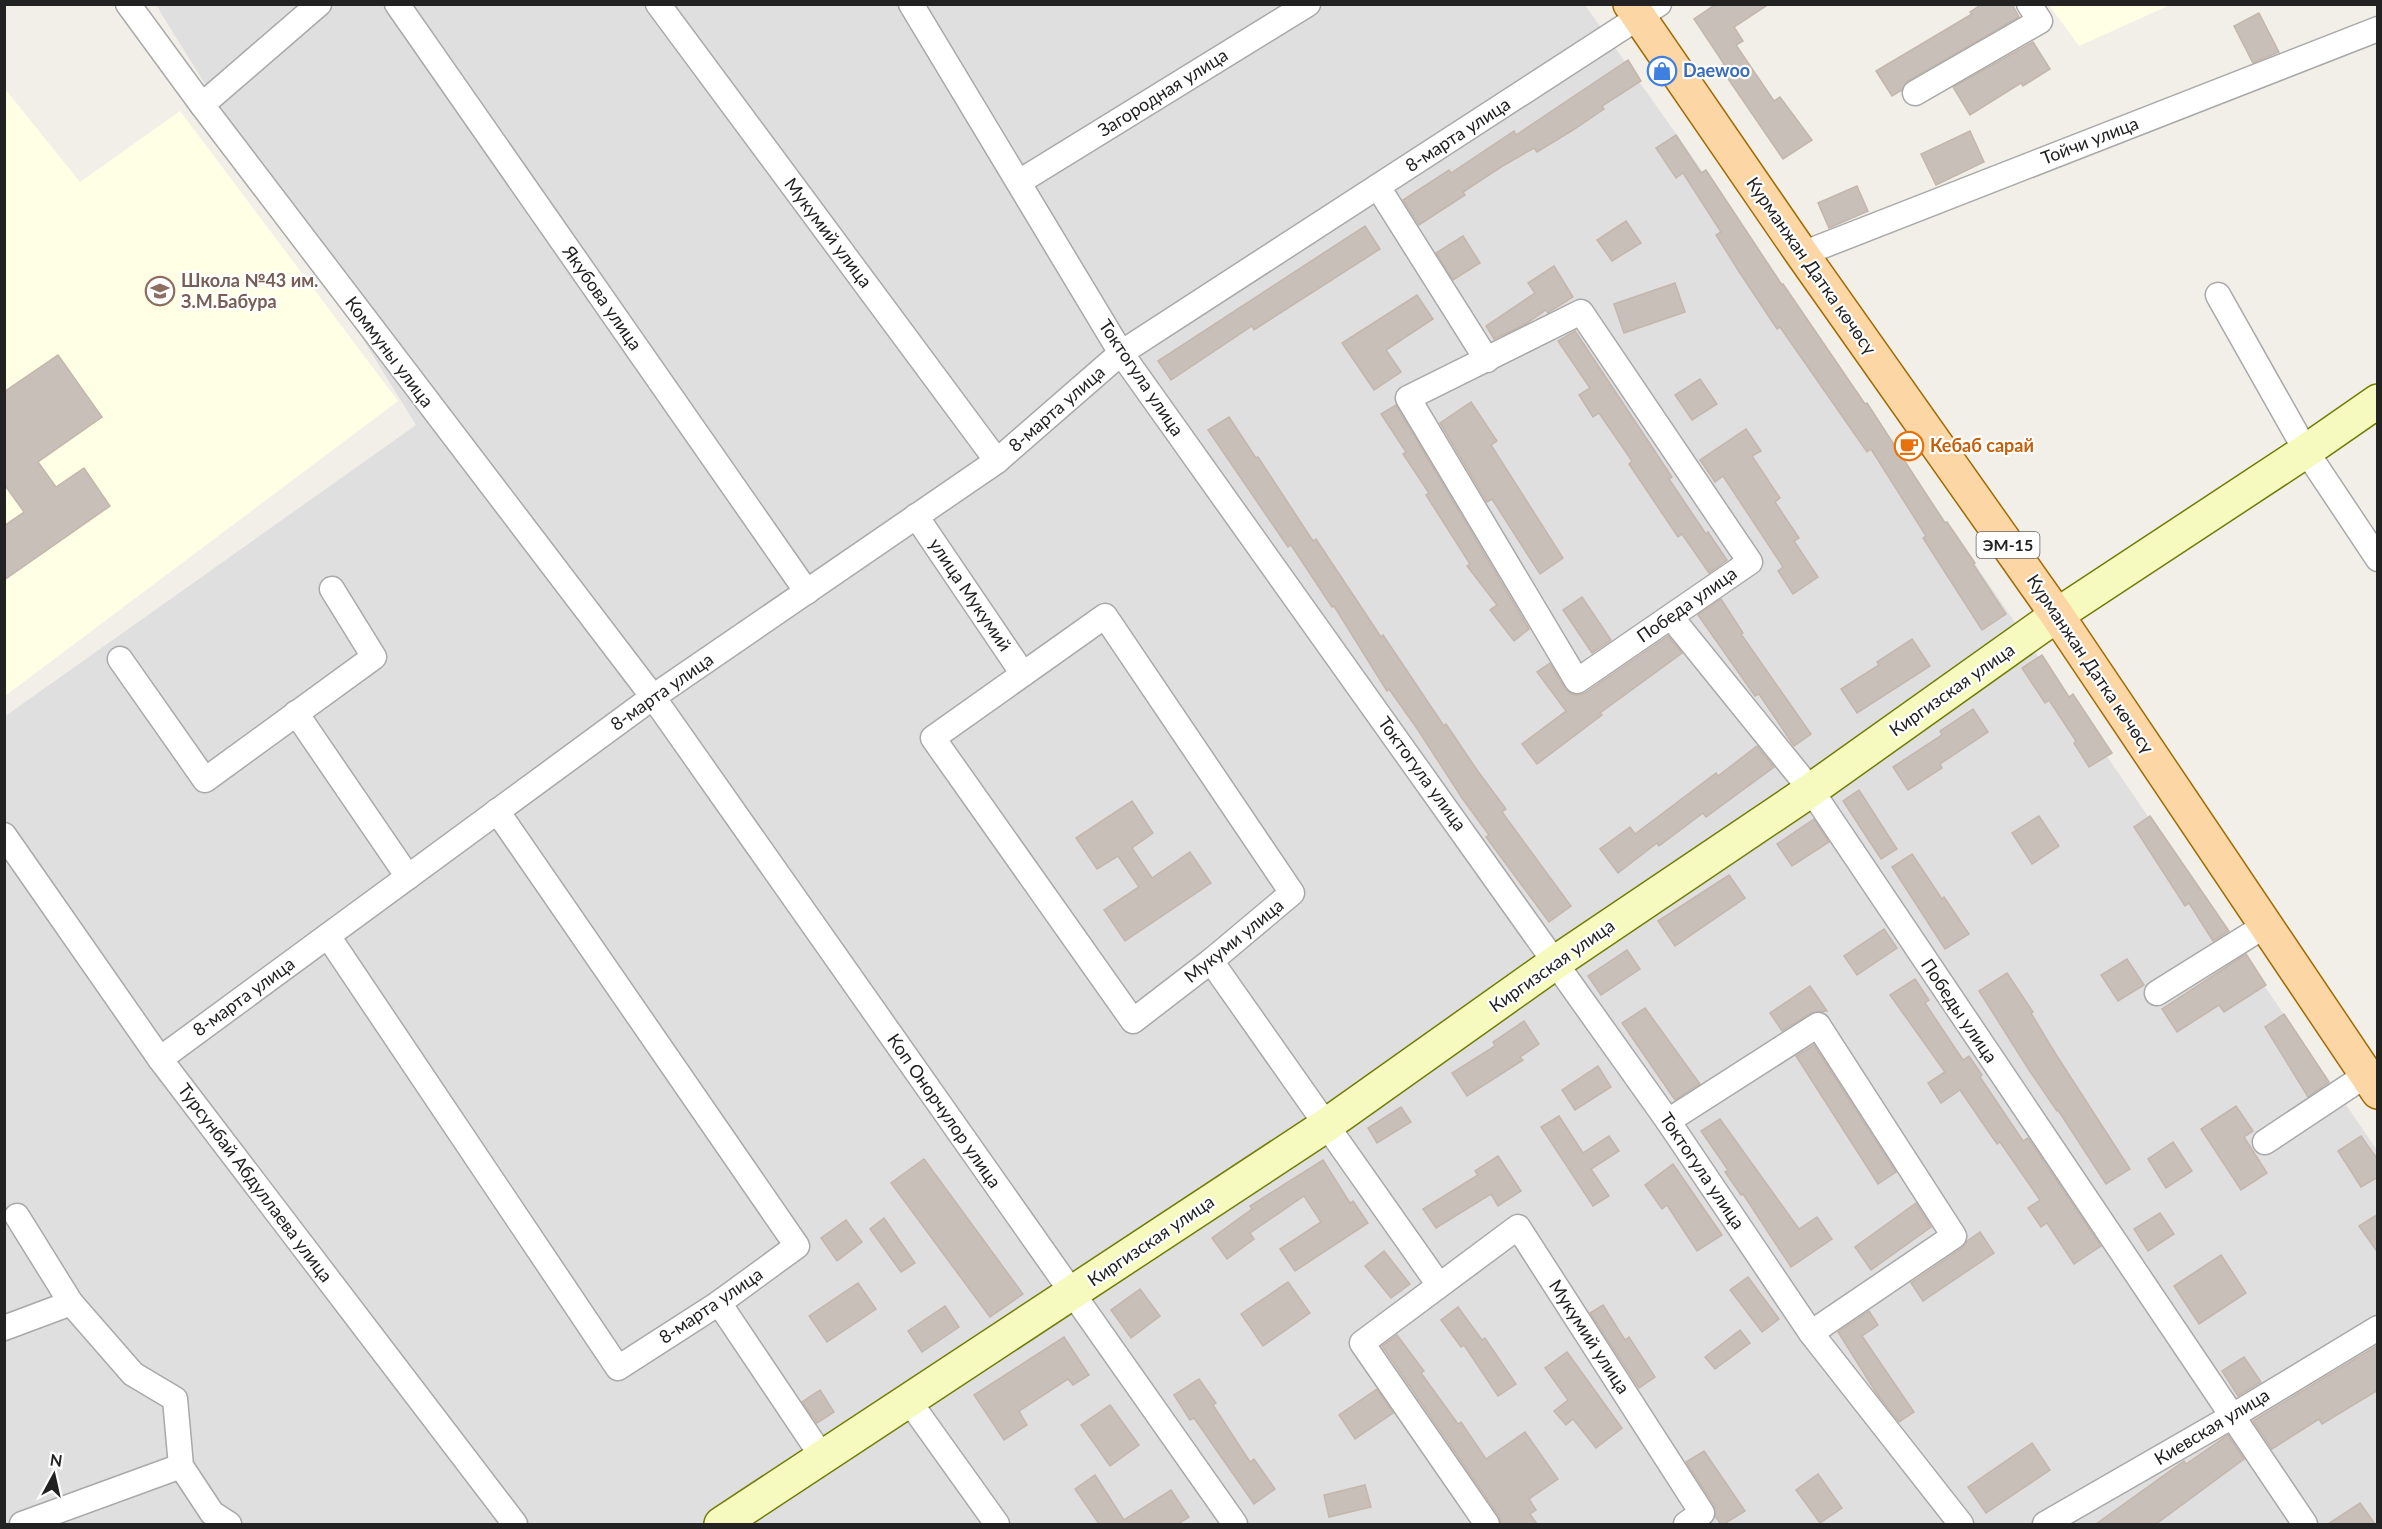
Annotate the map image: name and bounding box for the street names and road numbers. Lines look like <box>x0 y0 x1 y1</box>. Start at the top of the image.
street label: Загородная улица <box>1093 43 1232 141</box>
street label: 8-марта улица <box>1401 92 1514 176</box>
street label: Тойчи улица <box>2038 111 2141 169</box>
street label: Мукумий улица <box>780 173 877 292</box>
street label: Курманжан Датка көчөсү <box>1742 173 1882 359</box>
street label: Якубова улица <box>558 240 647 354</box>
street label: Коммуны улица <box>341 292 439 411</box>
street label: Токтогула улица <box>1095 315 1189 440</box>
street label: 8-марта улица <box>1004 360 1109 456</box>
road number: ЭМ-15 <box>1976 532 2040 558</box>
street label: улица Мукумий <box>925 534 1017 655</box>
street label: Победа улица <box>1632 562 1741 647</box>
street label: Курманжан Датка көчөсү <box>2023 570 2159 758</box>
street label: Киргизская улица <box>1885 638 2018 741</box>
street label: 8-марта улица <box>606 648 717 735</box>
street label: Токтогула улица <box>1374 712 1472 835</box>
street label: Мукуми улица <box>1179 894 1287 987</box>
street label: Киргизская улица <box>1485 914 1618 1017</box>
street label: 8-марта улица <box>188 952 299 1040</box>
street label: Победы улица <box>1917 954 2003 1067</box>
street label: Коп Онорчулор улица <box>883 1029 1006 1192</box>
street label: Турсунбай Абдуллаева улица <box>174 1079 338 1286</box>
street label: Токтогула улица <box>1656 1108 1750 1233</box>
street label: Киргизская улица <box>1083 1190 1218 1291</box>
street label: 8-марта улица <box>654 1262 766 1348</box>
street label: Мукумий улица <box>1545 1275 1635 1398</box>
street label: Киевская улица <box>2150 1383 2273 1469</box>

